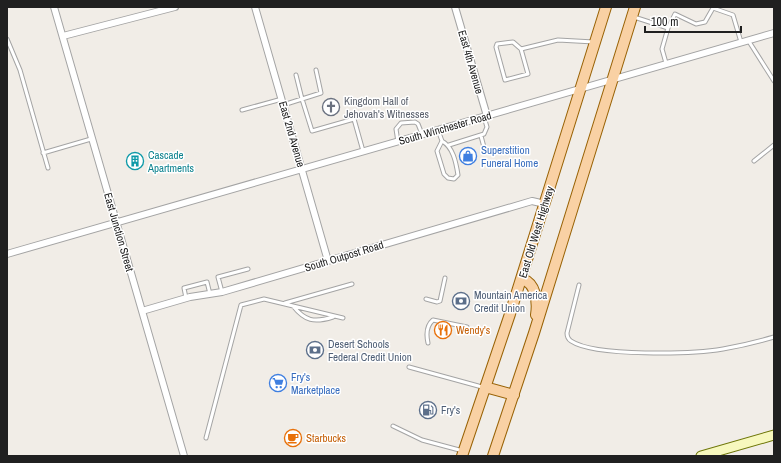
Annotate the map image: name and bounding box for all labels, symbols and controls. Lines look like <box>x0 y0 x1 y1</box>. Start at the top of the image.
scale bar <box>645 8 741 34</box>
text: 100 m <box>651 14 678 30</box>
street label: East 4th Avenue <box>455 29 487 95</box>
place label: Kingdom Hall of Jehovah's Witnesses <box>344 94 429 121</box>
church icon: Kingdom Hall of Jehovah's Witnesses <box>321 97 341 117</box>
street label: East 2nd Avenue <box>276 99 308 169</box>
street label: South Winchester Road <box>397 108 493 148</box>
place label: Superstition Funeral Home <box>481 143 538 170</box>
shop icon: Superstition Funeral Home <box>458 146 478 166</box>
place label: Cascade Apartments <box>147 148 195 175</box>
building icon: Cascade Apartments <box>125 151 145 171</box>
street label: East Old West Highway <box>515 184 557 280</box>
street label: East Junction Street <box>101 191 137 273</box>
street label: South Outpost Road <box>303 237 385 275</box>
place label: Mountain America Credit Union <box>474 288 547 315</box>
bank icon: Mountain America Credit Union <box>451 291 471 311</box>
restaurant icon: Wendy's <box>433 320 453 340</box>
place label: Wendy's <box>456 323 491 337</box>
place label: Desert Schools Federal Credit Union <box>328 337 412 364</box>
bank icon: Desert Schools Federal Credit Union <box>305 340 325 360</box>
place label: Fry's Marketplace <box>291 370 340 397</box>
supermarket icon: Fry's Marketplace <box>268 373 288 393</box>
fuel station icon: Fry's <box>418 400 438 420</box>
place label: Fry's <box>441 403 461 417</box>
cafe icon: Starbucks <box>283 428 303 448</box>
place label: Starbucks <box>306 431 347 445</box>

